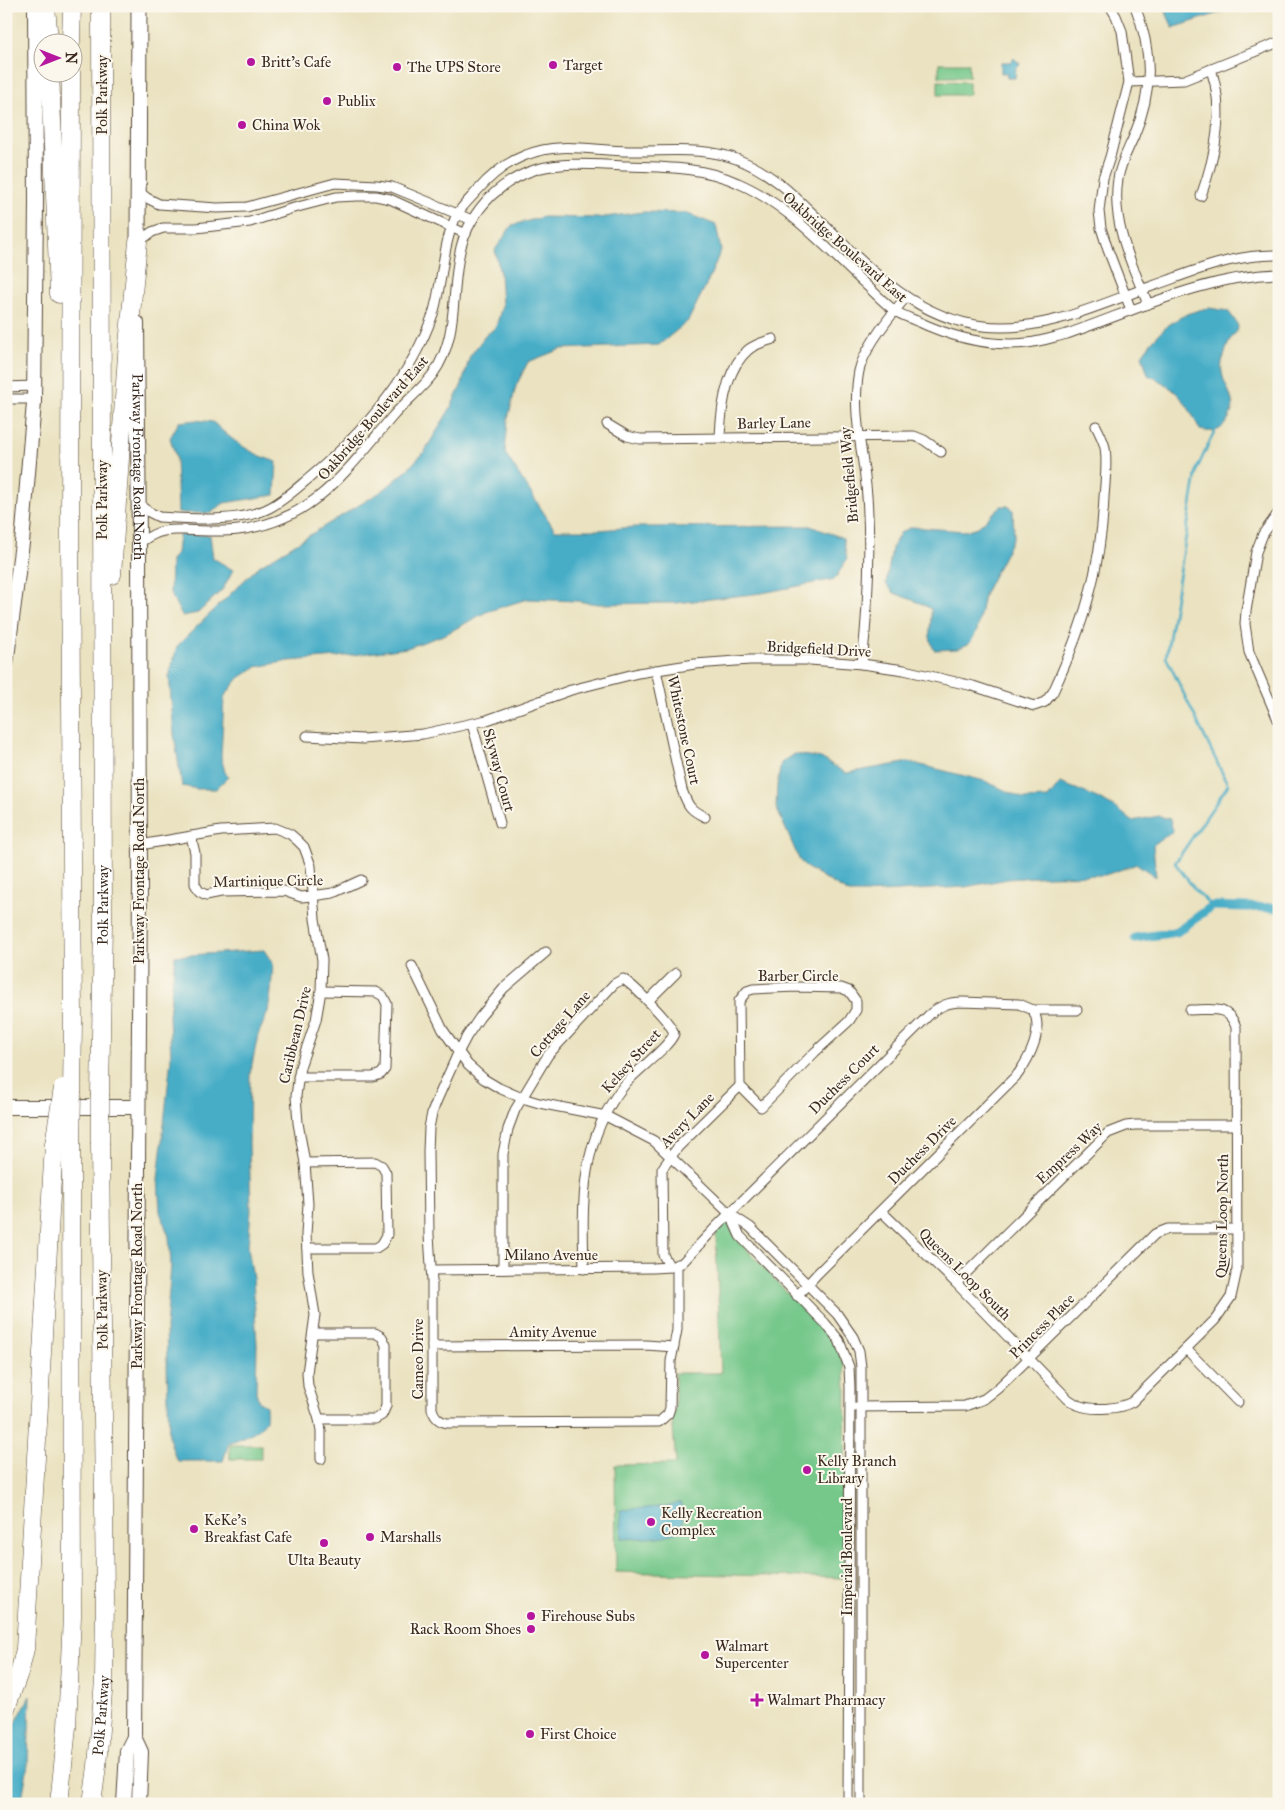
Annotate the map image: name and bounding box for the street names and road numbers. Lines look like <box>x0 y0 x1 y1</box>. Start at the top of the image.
street label: Polk Parkway <box>93 54 111 135</box>
street label: Oakbridge Boulevard East <box>779 188 911 306</box>
street label: Oakbridge Boulevard East <box>314 352 432 484</box>
street label: Parkway Frontage Road North <box>128 373 148 561</box>
street label: Barley Lane <box>737 413 811 433</box>
street label: Bridgefield Way <box>836 425 862 524</box>
street label: Polk Parkway <box>93 459 111 540</box>
street label: Bridgefield Drive <box>766 637 872 661</box>
street label: Whitestone Court <box>664 674 705 787</box>
street label: Skyway Court <box>479 726 519 814</box>
street label: Parkway Frontage Road North <box>130 777 148 964</box>
street label: Polk Parkway <box>94 864 112 945</box>
street label: Martinique Circle <box>213 871 323 892</box>
street label: Barber Circle <box>758 967 838 985</box>
street label: Caribbean Drive <box>275 985 315 1085</box>
street label: Cottage Lane <box>526 987 594 1061</box>
street label: Kelsey Street <box>598 1025 665 1097</box>
street label: Duchess Court <box>805 1040 883 1118</box>
street label: Avery Lane <box>655 1088 718 1152</box>
street label: Duchess Drive <box>884 1112 960 1188</box>
street label: Empress Way <box>1032 1117 1106 1188</box>
street label: Queens Loop North <box>1212 1153 1232 1278</box>
street label: Parkway Frontage Road North <box>128 1182 146 1369</box>
street label: Queens Loop South <box>915 1224 1015 1324</box>
street label: Milano Avenue <box>504 1246 598 1264</box>
street label: Polk Parkway <box>92 1269 112 1350</box>
street label: Princess Place <box>1006 1290 1078 1362</box>
street label: Cameo Drive <box>409 1319 427 1399</box>
street label: Amity Avenue <box>508 1323 597 1341</box>
street label: Imperial Boulevard <box>838 1497 856 1616</box>
street label: Polk Parkway <box>89 1674 113 1756</box>

